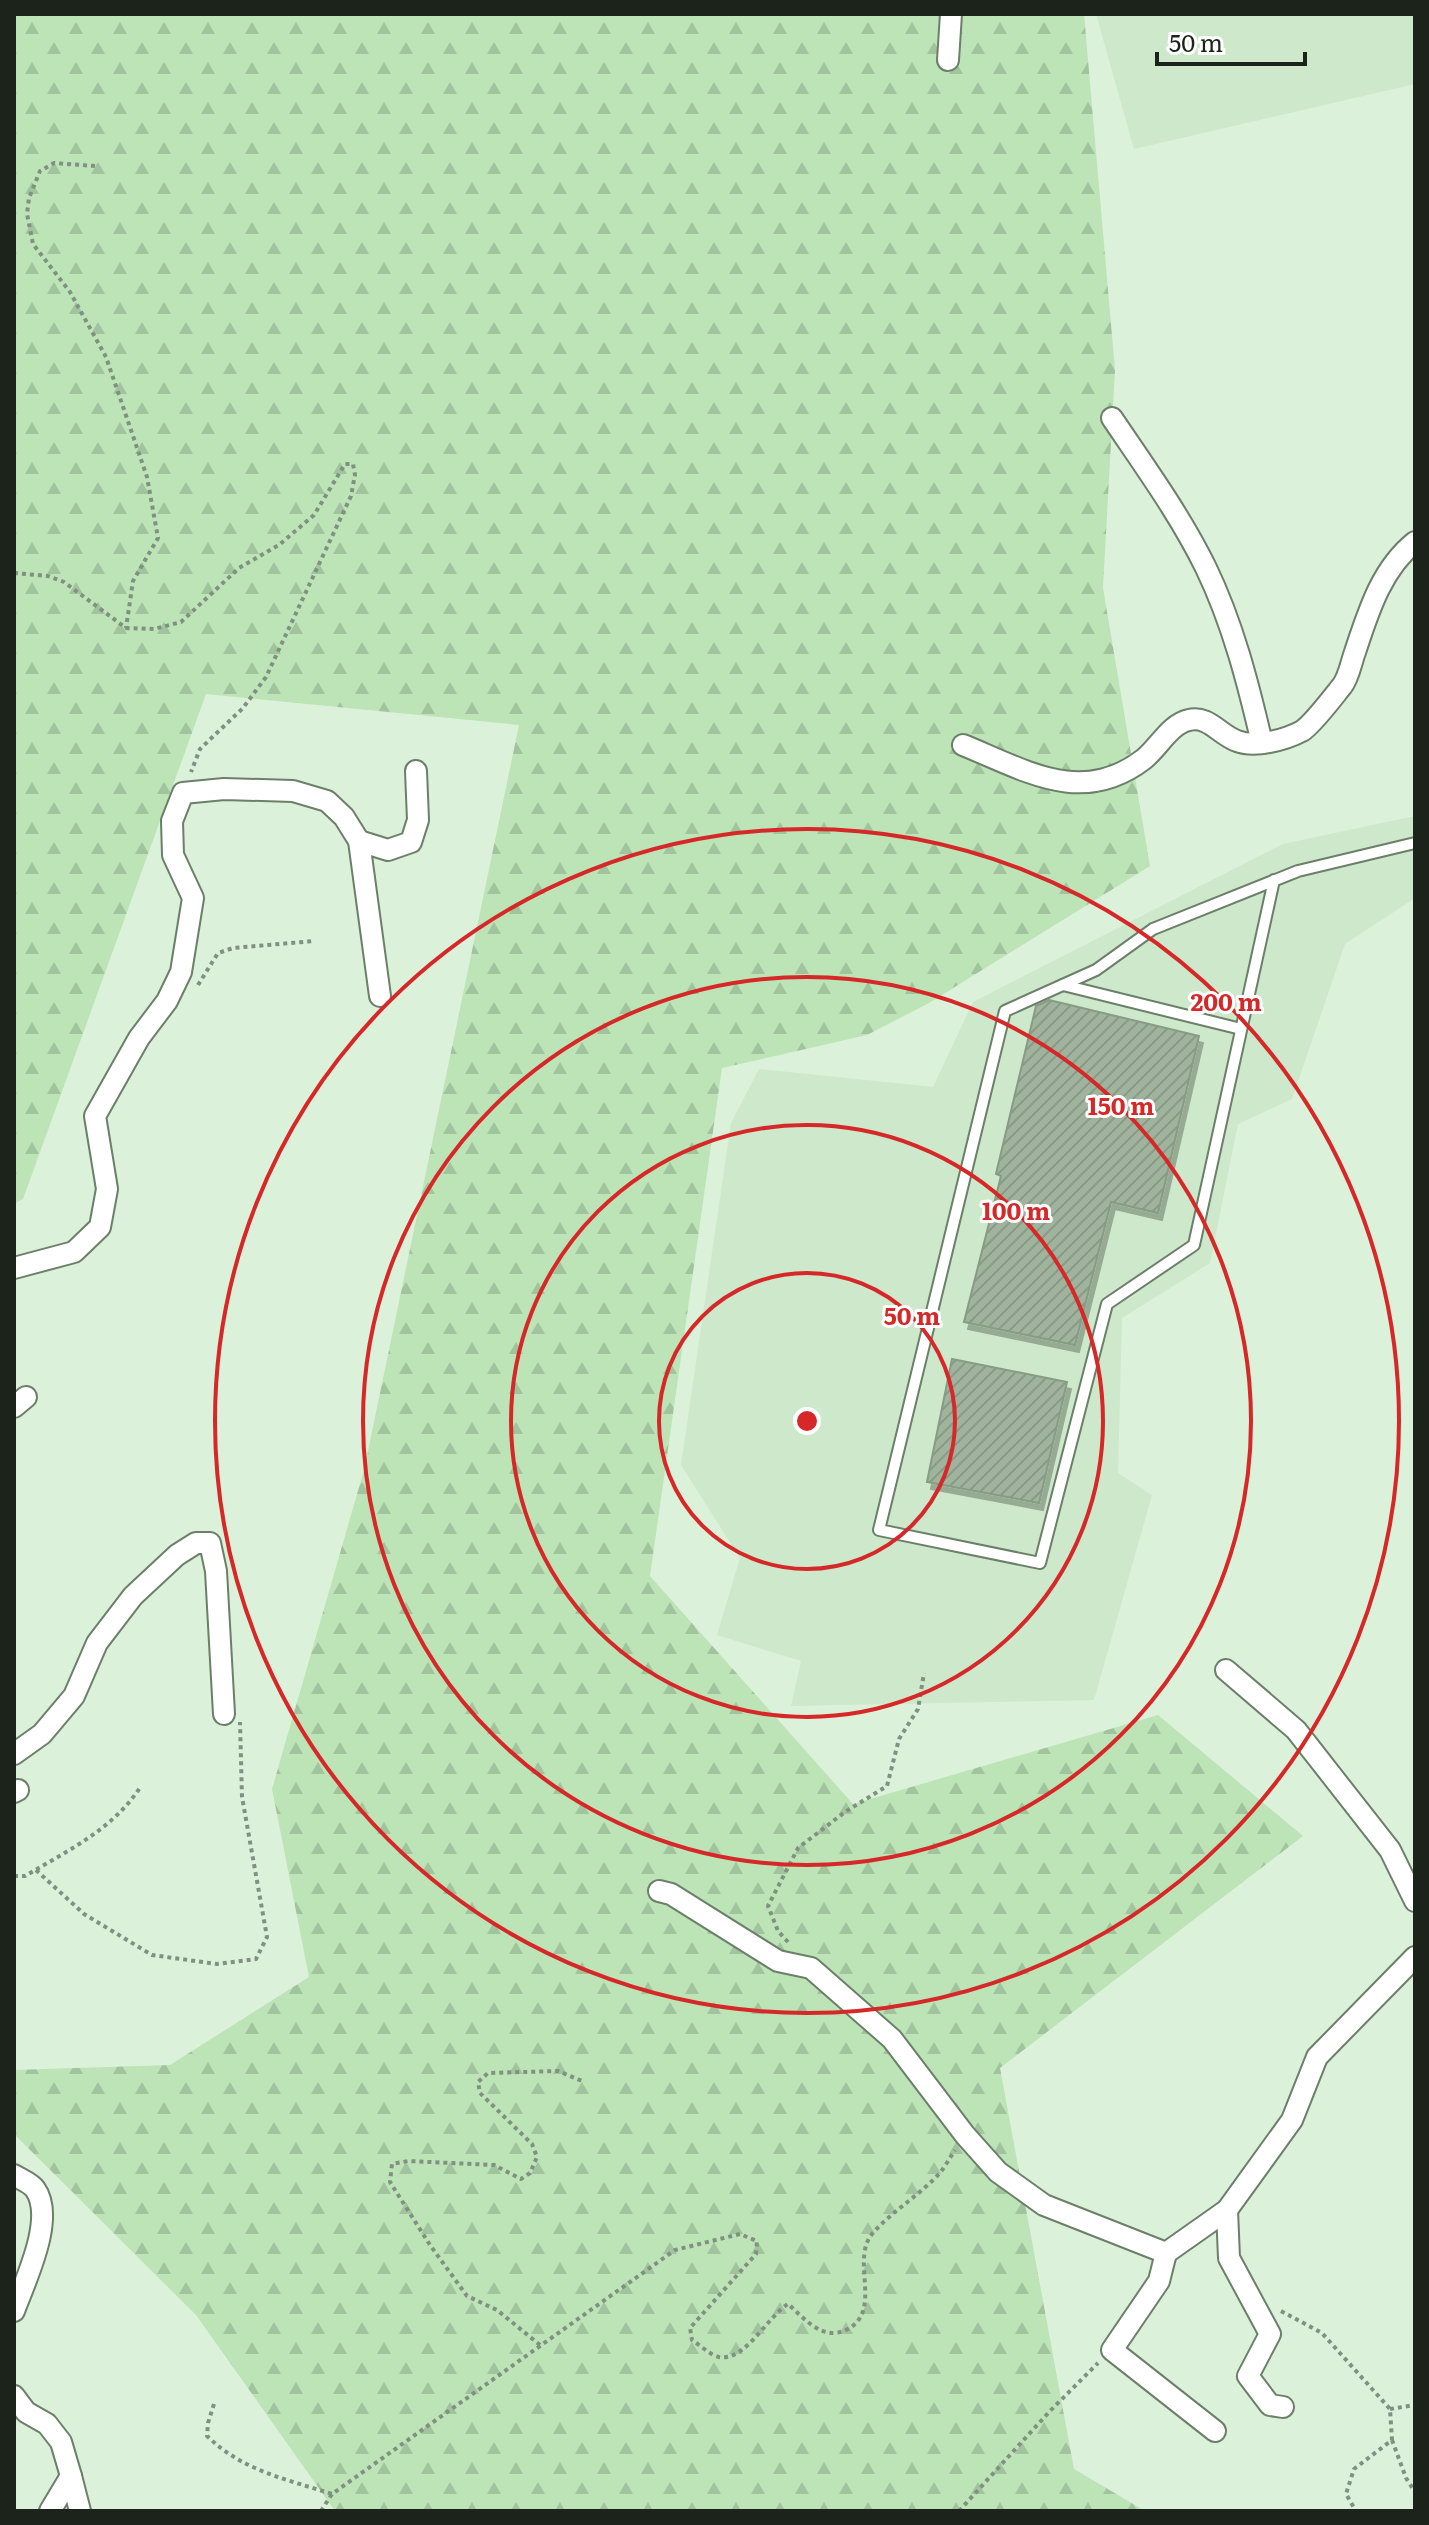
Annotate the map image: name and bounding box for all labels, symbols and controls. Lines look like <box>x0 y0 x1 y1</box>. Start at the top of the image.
scale bar <box>1157 16 1305 66</box>
text: 50 m <box>1169 24 1223 59</box>
text: 200 m <box>1190 983 1262 1018</box>
text: 150 m <box>1088 1087 1154 1122</box>
text: 100 m <box>982 1192 1050 1227</box>
text: 50 m <box>884 1297 940 1332</box>
centre of rings <box>793 1407 821 1435</box>

